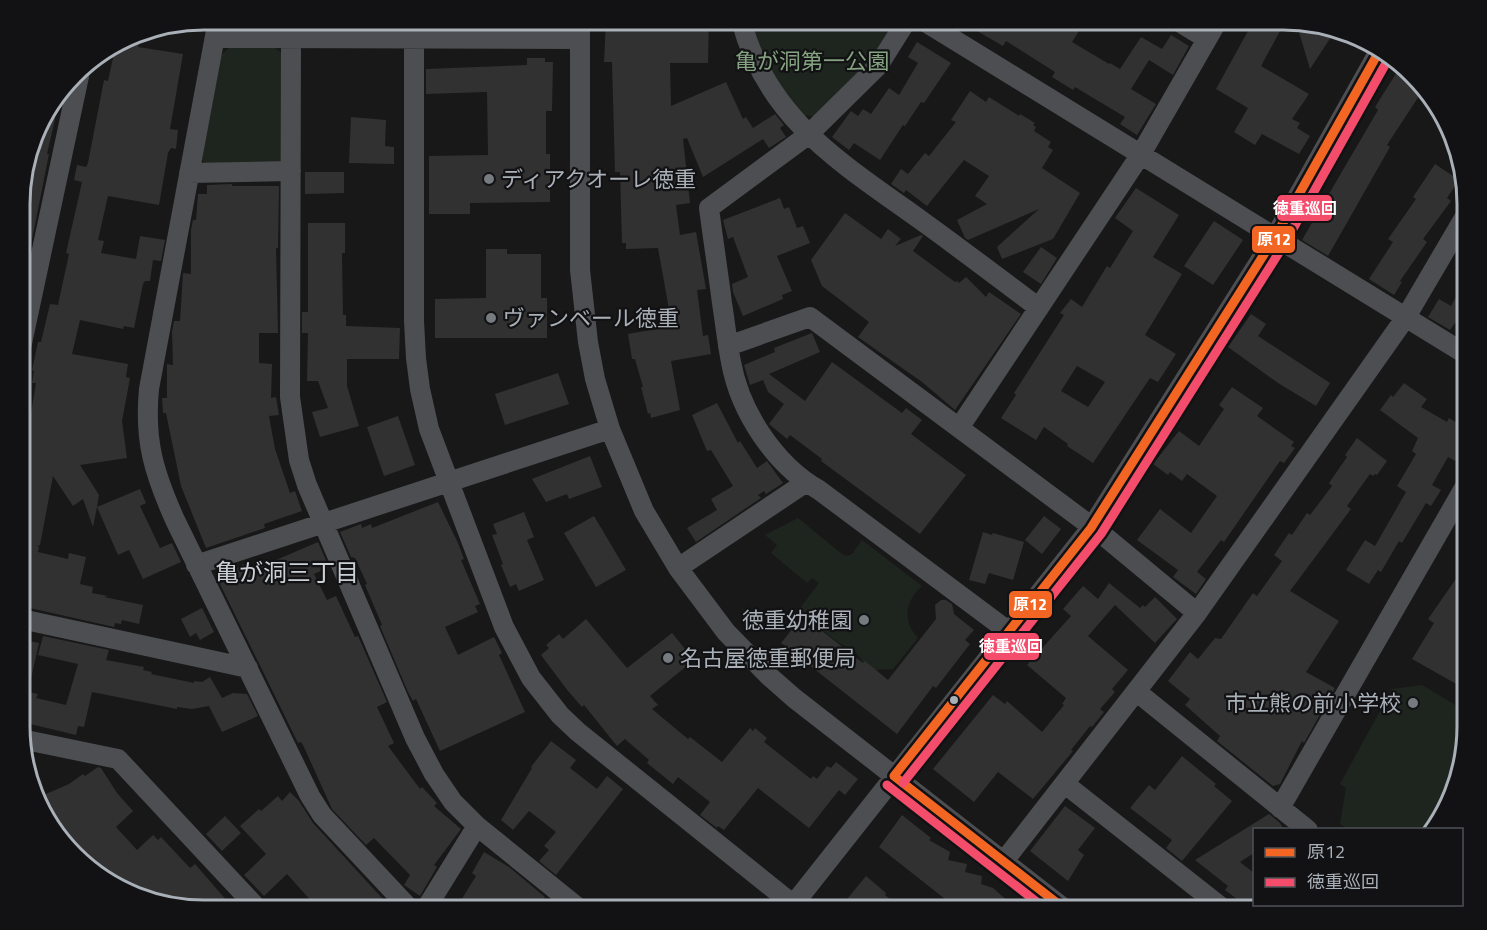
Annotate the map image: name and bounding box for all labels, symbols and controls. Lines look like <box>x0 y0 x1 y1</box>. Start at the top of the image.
park label: 亀が洞第一公園 <box>735 44 889 78</box>
place label: ディアクオーレ徳重 <box>501 162 696 196</box>
marker: ディアクオーレ徳重 <box>482 172 496 186</box>
line badge: 徳重巡回 <box>1276 194 1333 222</box>
text: 徳重巡回 <box>1273 196 1337 220</box>
line badge: 原12 <box>1251 225 1296 254</box>
text: 原12 <box>1257 227 1291 251</box>
place label: ヴァンベール徳重 <box>503 301 679 335</box>
marker: ヴァンベール徳重 <box>484 311 498 325</box>
district label: 亀が洞三丁目 <box>215 554 359 590</box>
line badge: 原12 <box>1008 590 1053 619</box>
text: 原12 <box>1013 592 1047 616</box>
place label: 徳重幼稚園 <box>742 603 852 637</box>
marker: 徳重幼稚園 <box>857 613 871 627</box>
line badge: 徳重巡回 <box>983 632 1040 661</box>
text: 徳重巡回 <box>979 634 1043 658</box>
place label: 名古屋徳重郵便局 <box>680 641 856 675</box>
marker: 名古屋徳重郵便局 <box>661 651 675 665</box>
place label: 市立熊の前小学校 <box>1225 686 1401 720</box>
unlabelled marker <box>948 694 960 706</box>
marker: 市立熊の前小学校 <box>1406 696 1420 710</box>
legend <box>1253 828 1463 906</box>
text: 原12 <box>1307 838 1345 865</box>
text: 徳重巡回 <box>1307 868 1379 895</box>

